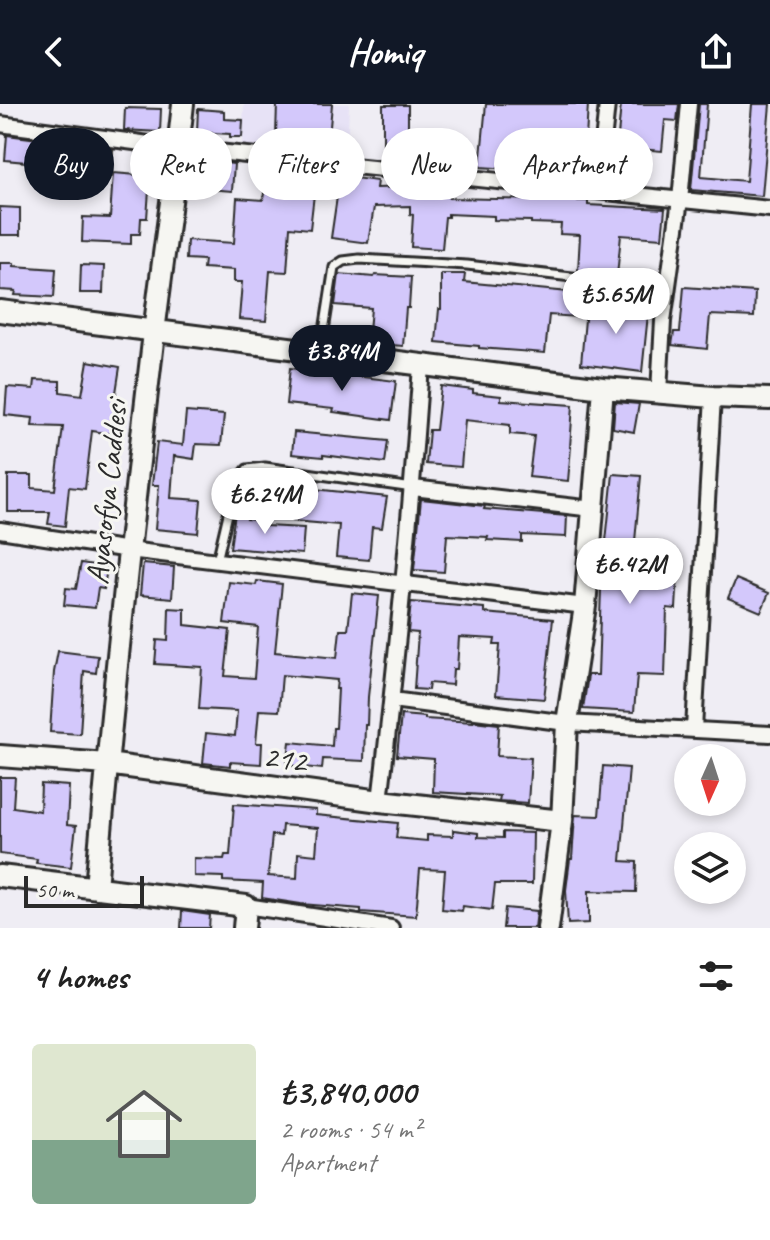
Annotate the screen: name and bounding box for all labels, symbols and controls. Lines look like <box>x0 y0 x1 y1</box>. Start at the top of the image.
text: Homiq <box>348 29 422 75</box>
icon: back <box>32 30 76 74</box>
icon: share <box>694 30 738 74</box>
chip: Buy <box>24 128 114 200</box>
chip: Rent <box>130 128 232 200</box>
chip: Filters <box>248 128 365 200</box>
chip: New <box>381 128 478 200</box>
chip: Apartment <box>494 128 653 200</box>
pin: ₺5.65M <box>551 268 681 336</box>
text: ₺5.65M <box>581 277 651 310</box>
pin: ₺3.84M <box>277 325 407 393</box>
text: ₺3.84M <box>307 334 377 367</box>
street label: Ayasofya Caddesi <box>76 394 137 586</box>
pin: ₺6.24M <box>200 468 330 536</box>
text: ₺6.24M <box>229 477 301 510</box>
pin: ₺6.42M <box>565 538 695 606</box>
text: ₺6.42M <box>594 547 666 580</box>
street label: 212 <box>261 735 312 782</box>
north arrow <box>674 744 746 816</box>
map controls <box>674 744 746 904</box>
button: layers <box>674 832 746 904</box>
scale bar <box>24 872 144 908</box>
text: 50 m <box>36 876 73 904</box>
icon: filters <box>694 954 738 998</box>
text: 4 homes <box>32 955 128 998</box>
text: ₺3,840,000 <box>280 1070 416 1113</box>
icon: home <box>96 1076 192 1172</box>
text: 2 rooms · 54 m² <box>280 1113 421 1146</box>
text: Apartment <box>280 1146 376 1179</box>

